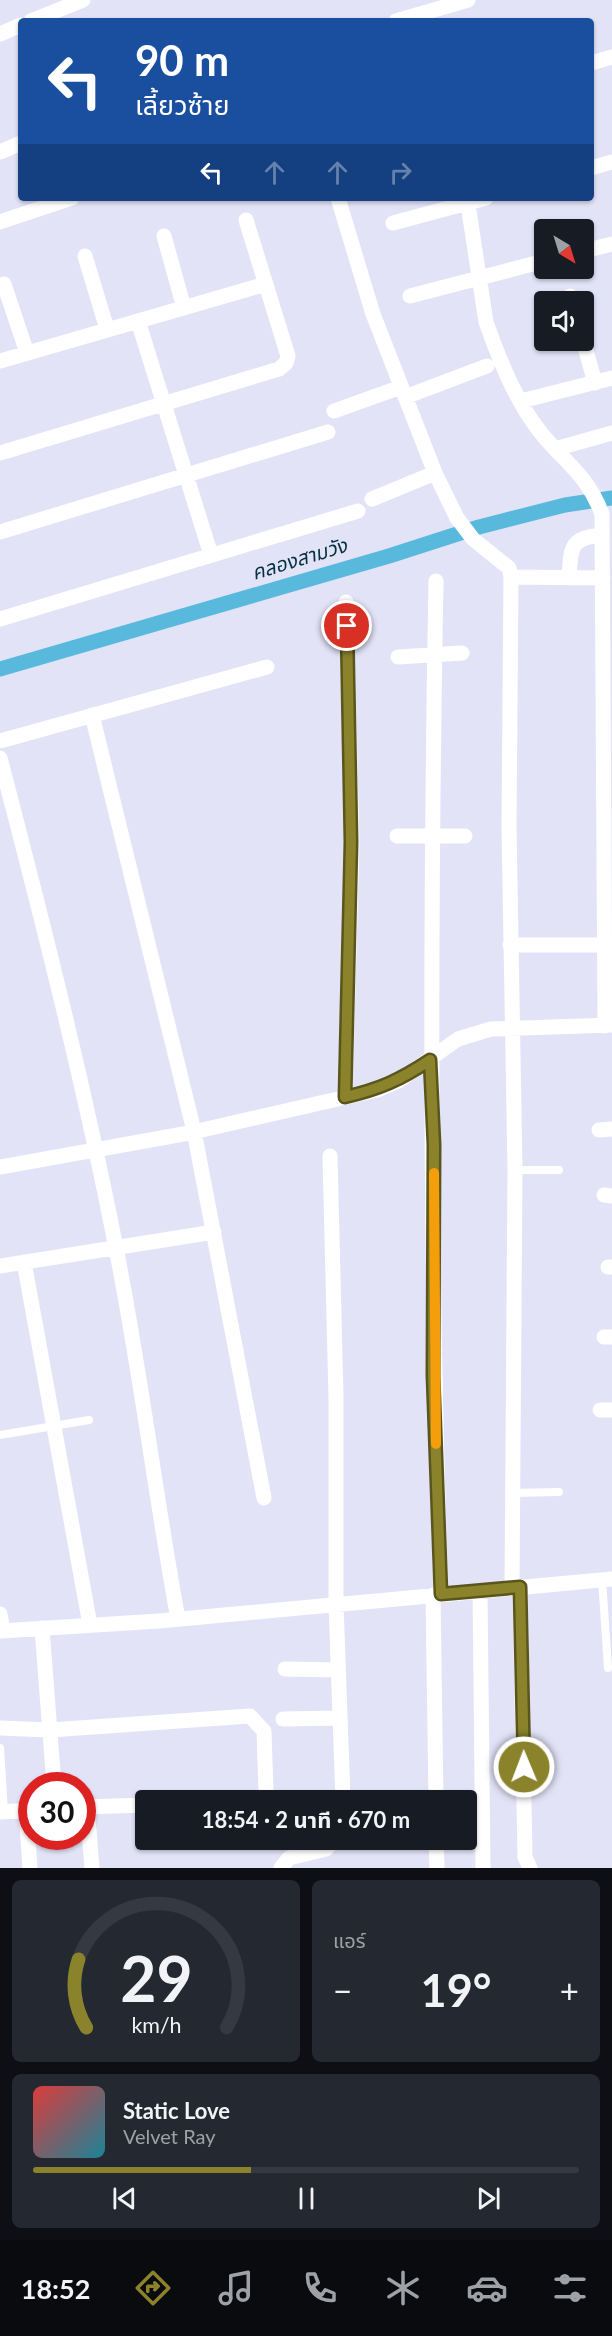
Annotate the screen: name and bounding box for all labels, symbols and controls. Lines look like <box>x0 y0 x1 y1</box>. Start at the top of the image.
text: 90 m <box>135 35 229 85</box>
icon: left <box>36 42 114 120</box>
text: เลี้ยวซ้าย <box>135 88 229 121</box>
icon: left <box>195 156 228 189</box>
icon: ahead <box>258 156 291 189</box>
icon: ahead <box>321 156 354 189</box>
icon: right <box>384 156 417 189</box>
north arrow <box>534 219 594 279</box>
map controls <box>534 219 594 351</box>
button: sound <box>534 291 594 351</box>
water label: คลองสามวัง <box>248 532 351 584</box>
pin <box>321 600 372 651</box>
icon: arrive <box>330 609 363 642</box>
position arrow <box>492 1735 556 1799</box>
speed limit sign: 30 <box>18 1772 96 1850</box>
text: 18:54 · 2 นาที · 670 m <box>202 1806 410 1833</box>
text: แอร์ <box>333 1928 365 1952</box>
text: 29 <box>120 1940 192 2015</box>
text: 19° <box>421 1963 491 2017</box>
text: − <box>333 1970 352 2010</box>
text: + <box>560 1970 579 2010</box>
text: km/h <box>131 2012 181 2038</box>
text: Static Love <box>123 2097 230 2124</box>
text: Velvet Ray <box>123 2124 216 2148</box>
icon: previous <box>108 2182 141 2215</box>
icon: pause <box>290 2182 323 2215</box>
icon: next <box>472 2182 505 2215</box>
icon: directions <box>132 2267 174 2309</box>
icon: music <box>215 2267 257 2309</box>
icon: phone <box>299 2267 341 2309</box>
icon: climate <box>382 2267 424 2309</box>
icon: car <box>466 2267 508 2309</box>
icon: filters <box>549 2267 591 2309</box>
text: 18:52 <box>21 2272 90 2305</box>

